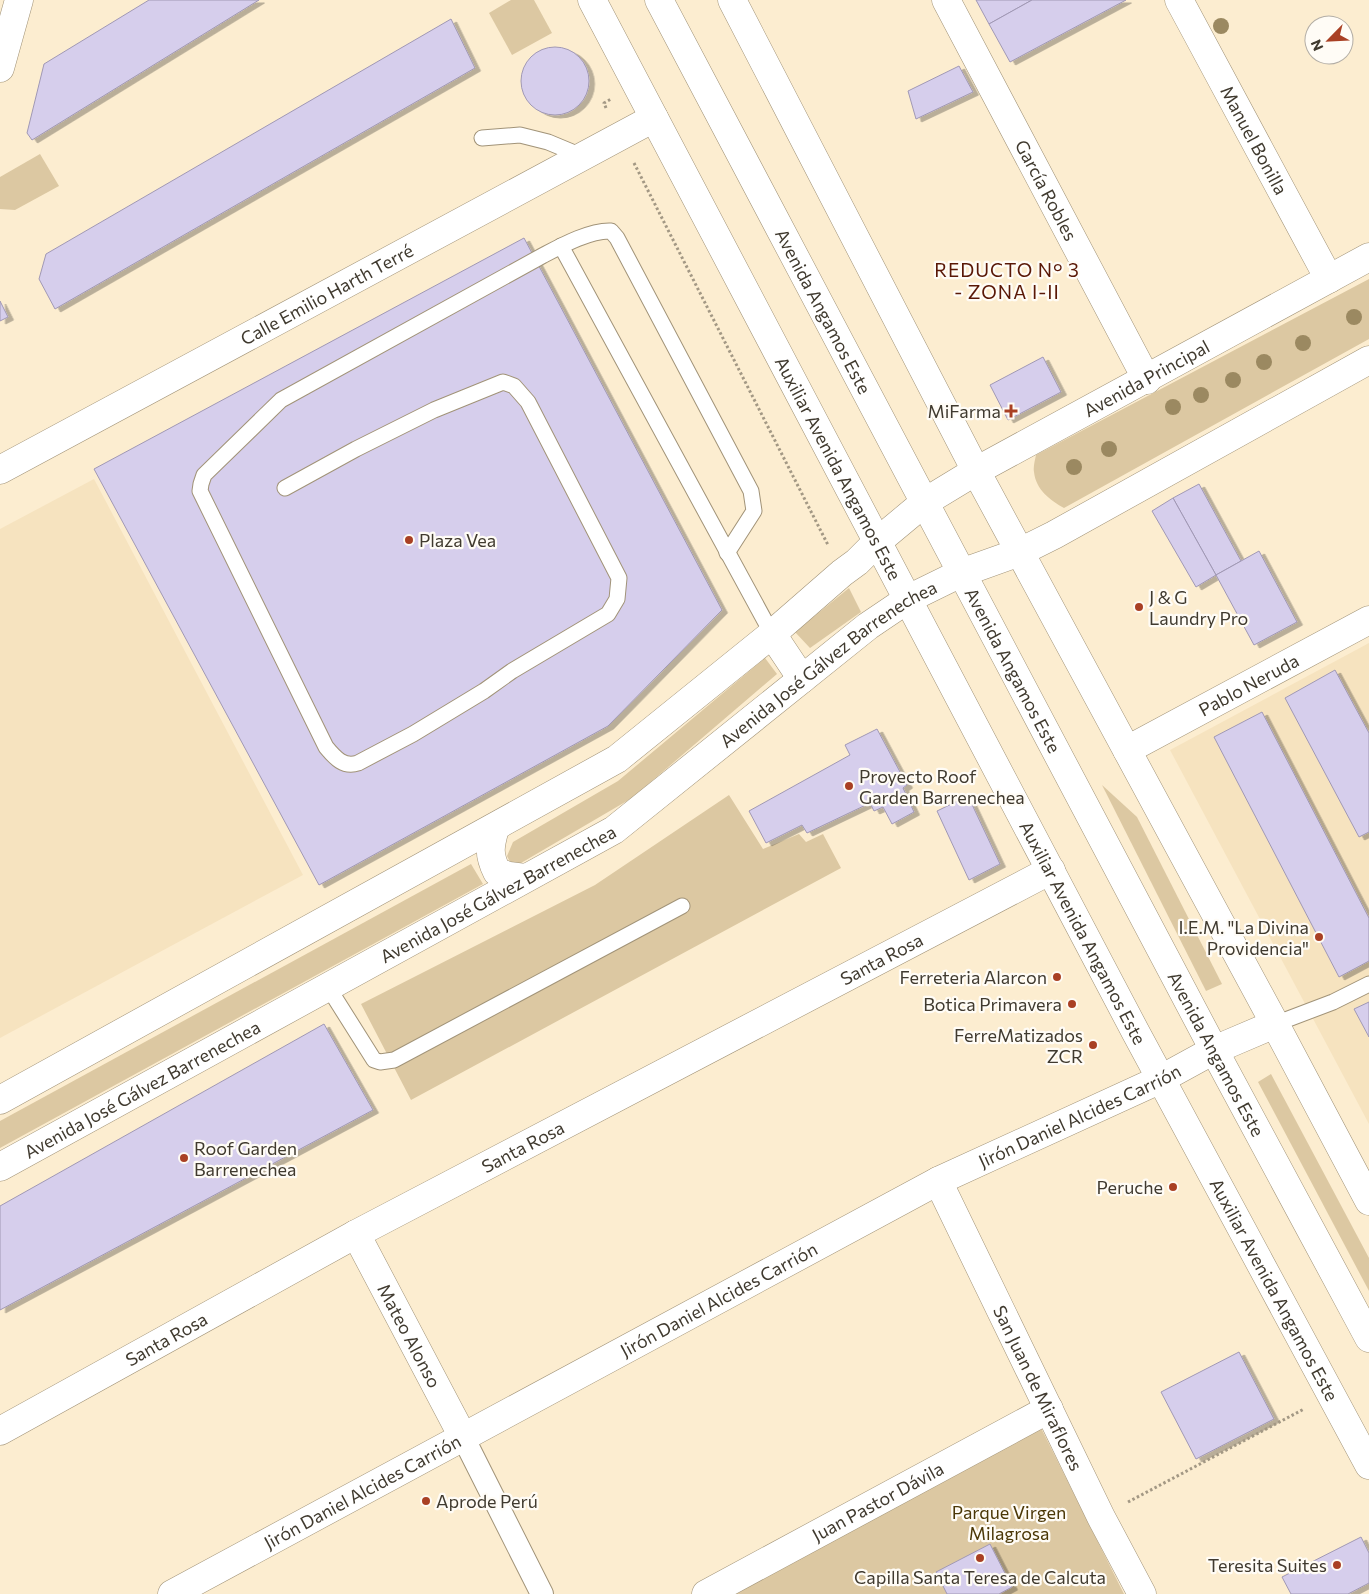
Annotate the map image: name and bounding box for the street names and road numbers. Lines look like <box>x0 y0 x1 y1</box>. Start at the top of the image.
street label: Manuel Bonilla <box>1216 82 1292 198</box>
street label: García Robles <box>1011 136 1082 244</box>
street label: Avenida Angamos Este <box>771 225 876 398</box>
street label: Calle Emilio Harth Terré <box>237 239 417 350</box>
street label: Avenida Principal <box>1080 335 1213 421</box>
street label: Auxiliar Avenida Angamos Este <box>771 353 906 584</box>
street label: Avenida José Gálvez Barrenechea <box>715 576 940 752</box>
street label: Avenida Angamos Este <box>961 584 1066 756</box>
street label: Pablo Neruda <box>1195 649 1302 720</box>
street label: Auxiliar Avenida Angamos Este <box>1015 817 1151 1048</box>
street label: Avenida José Gálvez Barrenechea <box>376 820 620 967</box>
street label: Santa Rosa <box>836 928 927 989</box>
street label: Avenida Angamos Este <box>1163 967 1269 1140</box>
street label: Avenida José Gálvez Barrenechea <box>20 1015 264 1163</box>
street label: Jirón Daniel Alcides Carrión <box>975 1059 1185 1172</box>
street label: Santa Rosa <box>478 1116 568 1177</box>
street label: Auxiliar Avenida Angamos Este <box>1206 1175 1343 1405</box>
street label: Jirón Daniel Alcides Carrión <box>616 1237 821 1361</box>
street label: Mateo Alonso <box>373 1280 446 1392</box>
street label: San Juan de Miraflores <box>989 1302 1088 1474</box>
street label: Santa Rosa <box>121 1308 211 1370</box>
street label: Jirón Daniel Alcides Carrión <box>260 1429 464 1554</box>
street label: Juan Pastor Dávila <box>808 1457 947 1546</box>

